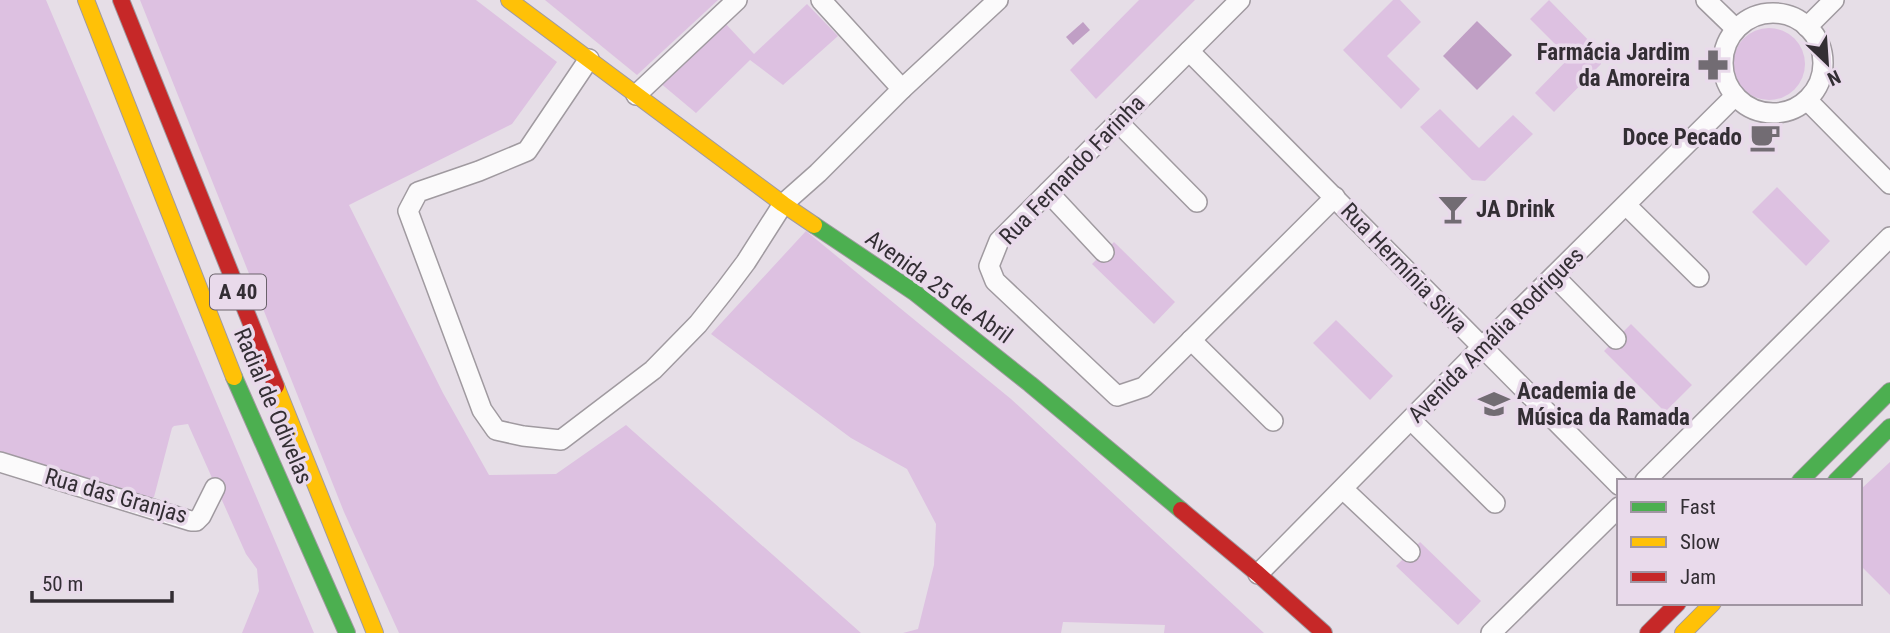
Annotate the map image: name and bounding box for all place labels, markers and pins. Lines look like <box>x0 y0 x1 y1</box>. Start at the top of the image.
place label: Farmácia Jardim da Amoreira <box>1537 39 1690 92</box>
pharmacy icon: Farmácia Jardim da Amoreira <box>1696 48 1730 82</box>
cafe icon: Doce Pecado <box>1748 120 1782 154</box>
place label: Doce Pecado <box>1622 124 1742 151</box>
bar icon: JA Drink <box>1436 192 1470 226</box>
place label: JA Drink <box>1476 196 1556 223</box>
place label: Academia de Música da Ramada <box>1517 378 1690 431</box>
school or university icon: Academia de Música da Ramada <box>1477 387 1511 421</box>

